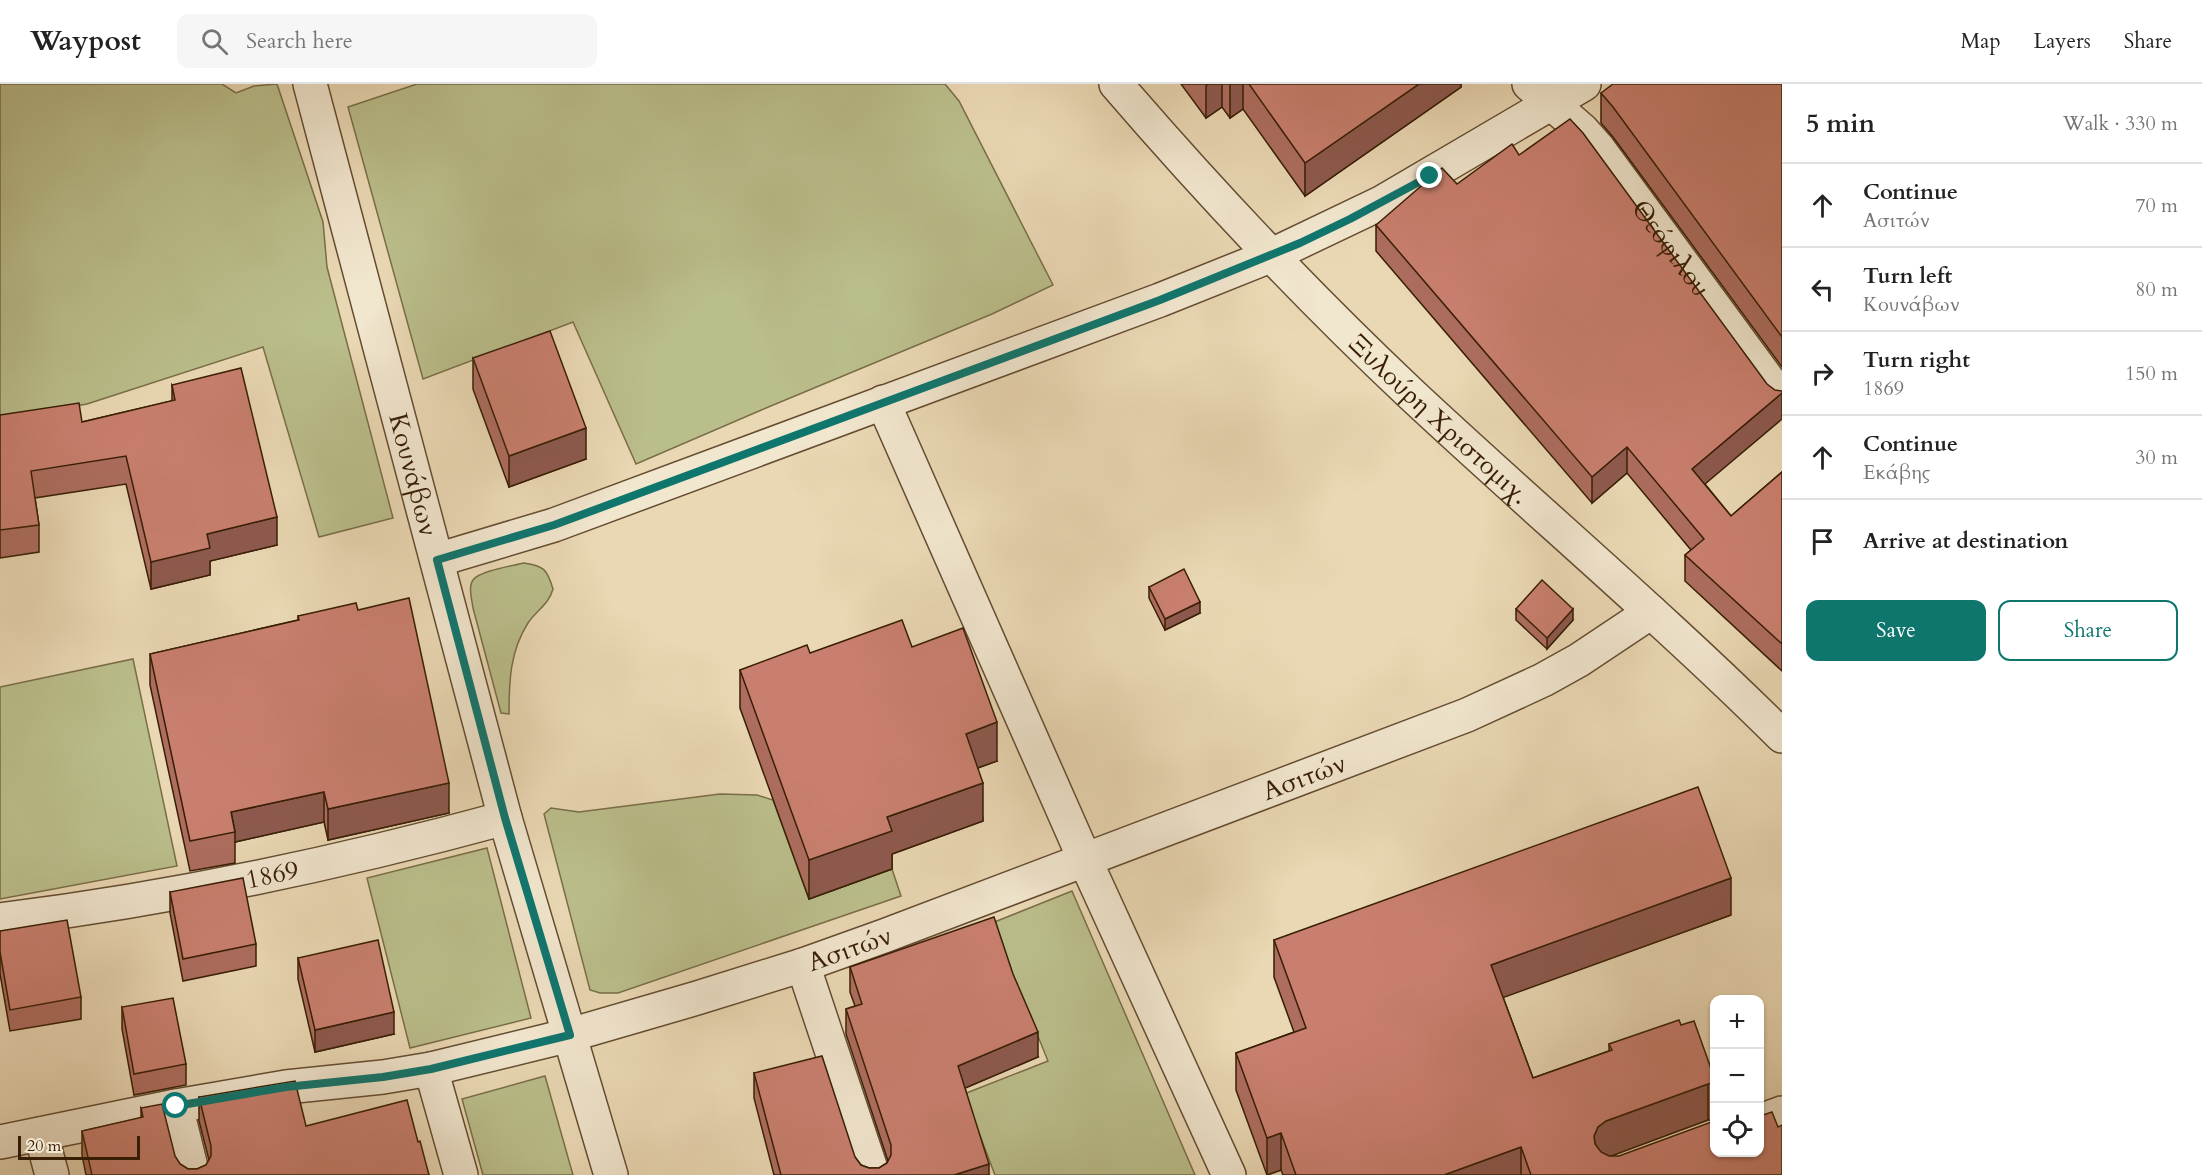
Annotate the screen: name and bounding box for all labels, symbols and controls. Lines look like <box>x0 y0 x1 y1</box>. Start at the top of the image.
search box <box>177 14 597 68</box>
text: Waypost <box>30 22 141 60</box>
icon: search <box>198 25 231 58</box>
text: Search here <box>246 26 353 56</box>
text: Map <box>1961 27 2001 56</box>
text: Layers <box>2034 27 2091 56</box>
text: Share <box>2124 27 2172 56</box>
text: 5 min <box>1806 106 1875 141</box>
text: Walk · 330 m <box>2063 110 2178 137</box>
route end <box>1416 162 1442 188</box>
text: Continue <box>1863 177 1958 207</box>
icon: ahead <box>1806 189 1839 222</box>
street label: Θεόφιλου <box>1624 192 1718 303</box>
text: 70 m <box>2135 192 2178 219</box>
text: Ασιτών <box>1863 207 1930 234</box>
text: Turn left <box>1863 261 1952 291</box>
icon: left <box>1806 273 1839 306</box>
text: 80 m <box>2135 276 2178 303</box>
text: Κουνάβων <box>1863 291 1960 318</box>
street label: Ξυλούρη Χριστομιχ. <box>1341 326 1537 512</box>
text: Turn right <box>1863 345 1970 375</box>
icon: right <box>1806 357 1839 390</box>
text: 150 m <box>2125 360 2178 387</box>
text: 1869 <box>1863 375 1904 402</box>
street label: Κουνάβων <box>381 409 447 540</box>
text: Continue <box>1863 429 1958 459</box>
icon: ahead <box>1806 441 1839 474</box>
text: 30 m <box>2135 444 2178 471</box>
text: Εκάβης <box>1863 459 1930 486</box>
icon: arrive <box>1806 525 1839 558</box>
text: Arrive at destination <box>1863 526 2068 556</box>
button: Save <box>1806 600 1986 661</box>
button: Share <box>1998 600 2178 661</box>
street label: Ασιτών <box>1257 745 1351 809</box>
street label: 1869 <box>243 852 302 897</box>
street label: Ασιτών <box>803 917 896 980</box>
map controls <box>1710 995 1764 1157</box>
button: + <box>1710 995 1764 1049</box>
button: − <box>1710 1049 1764 1103</box>
route start <box>162 1092 188 1118</box>
button: locate <box>1710 1103 1764 1157</box>
scale bar <box>18 1133 140 1160</box>
text: 20 m <box>27 1135 61 1157</box>

